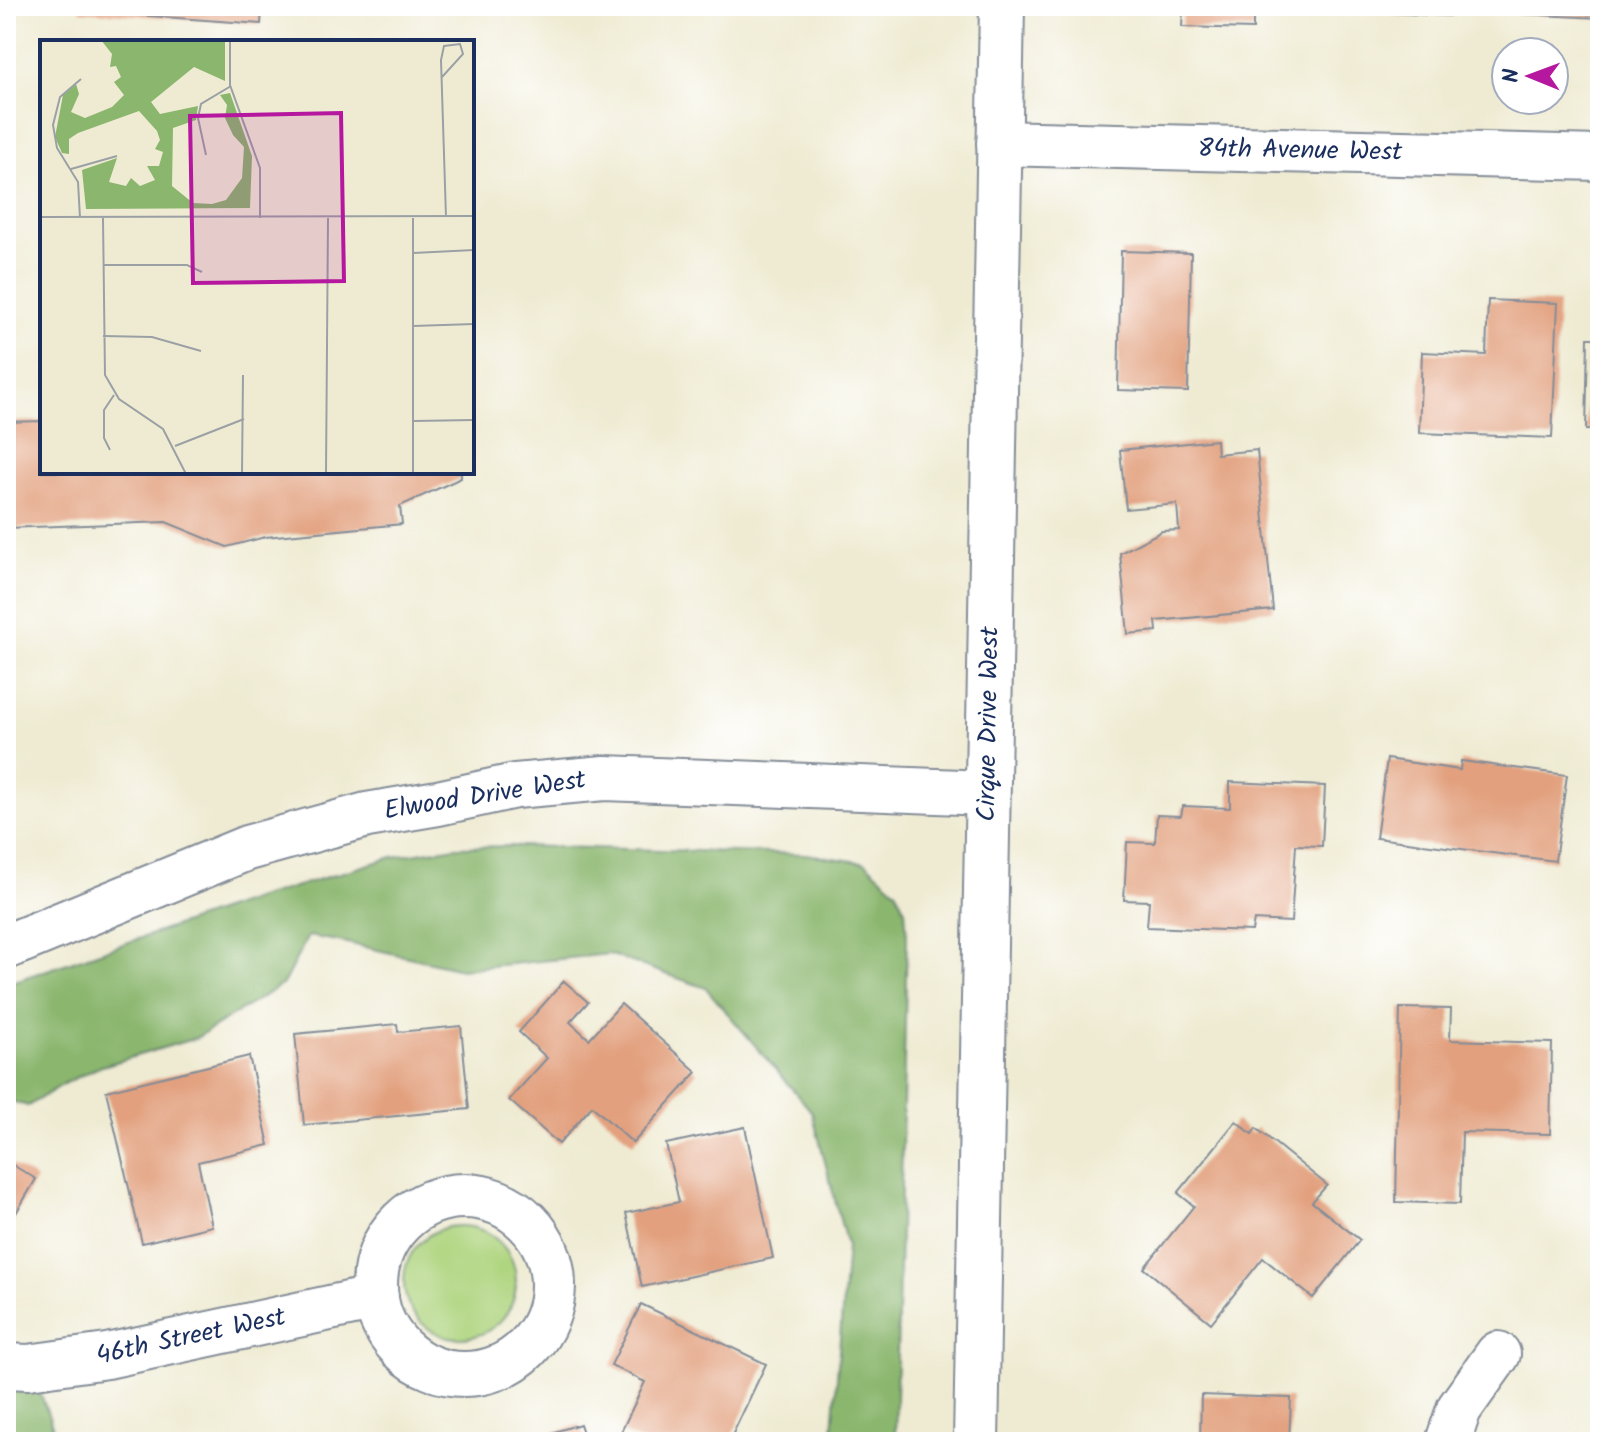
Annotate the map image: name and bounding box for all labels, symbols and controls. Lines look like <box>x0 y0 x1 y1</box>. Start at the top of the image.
north arrow <box>1490 36 1570 116</box>
inset map <box>40 40 474 474</box>
text: N <box>1495 68 1530 83</box>
street label: 84th Avenue West <box>1197 128 1404 174</box>
street label: Cirque Drive West <box>966 625 1012 822</box>
street label: Elwood Drive West <box>381 759 590 833</box>
street label: 46th Street West <box>92 1296 291 1378</box>

